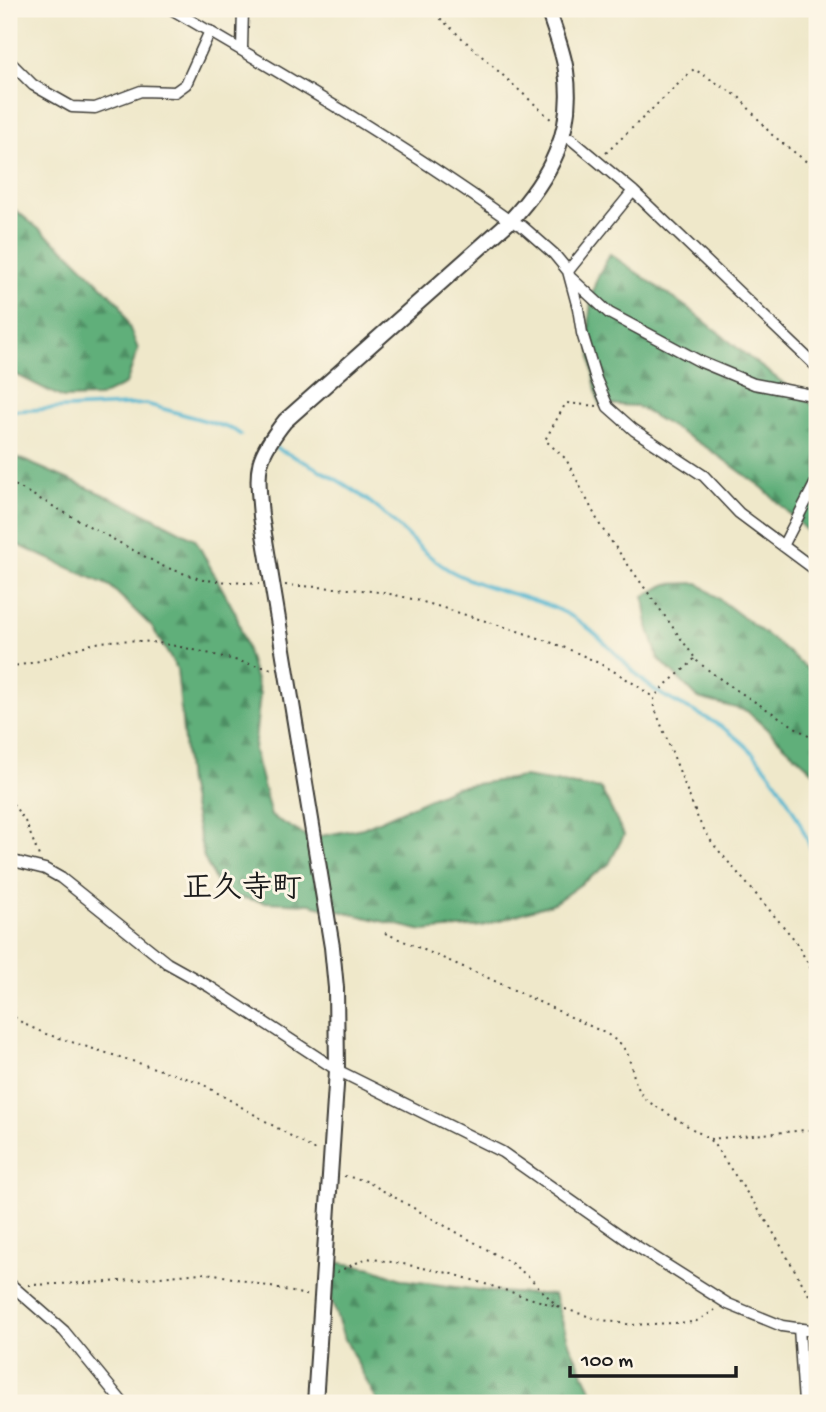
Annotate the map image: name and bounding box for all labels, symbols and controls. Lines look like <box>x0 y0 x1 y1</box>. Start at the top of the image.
district label: 正久寺町 <box>182 871 302 908</box>
scale bar <box>570 1335 737 1379</box>
text: 100 m <box>580 1350 633 1375</box>

